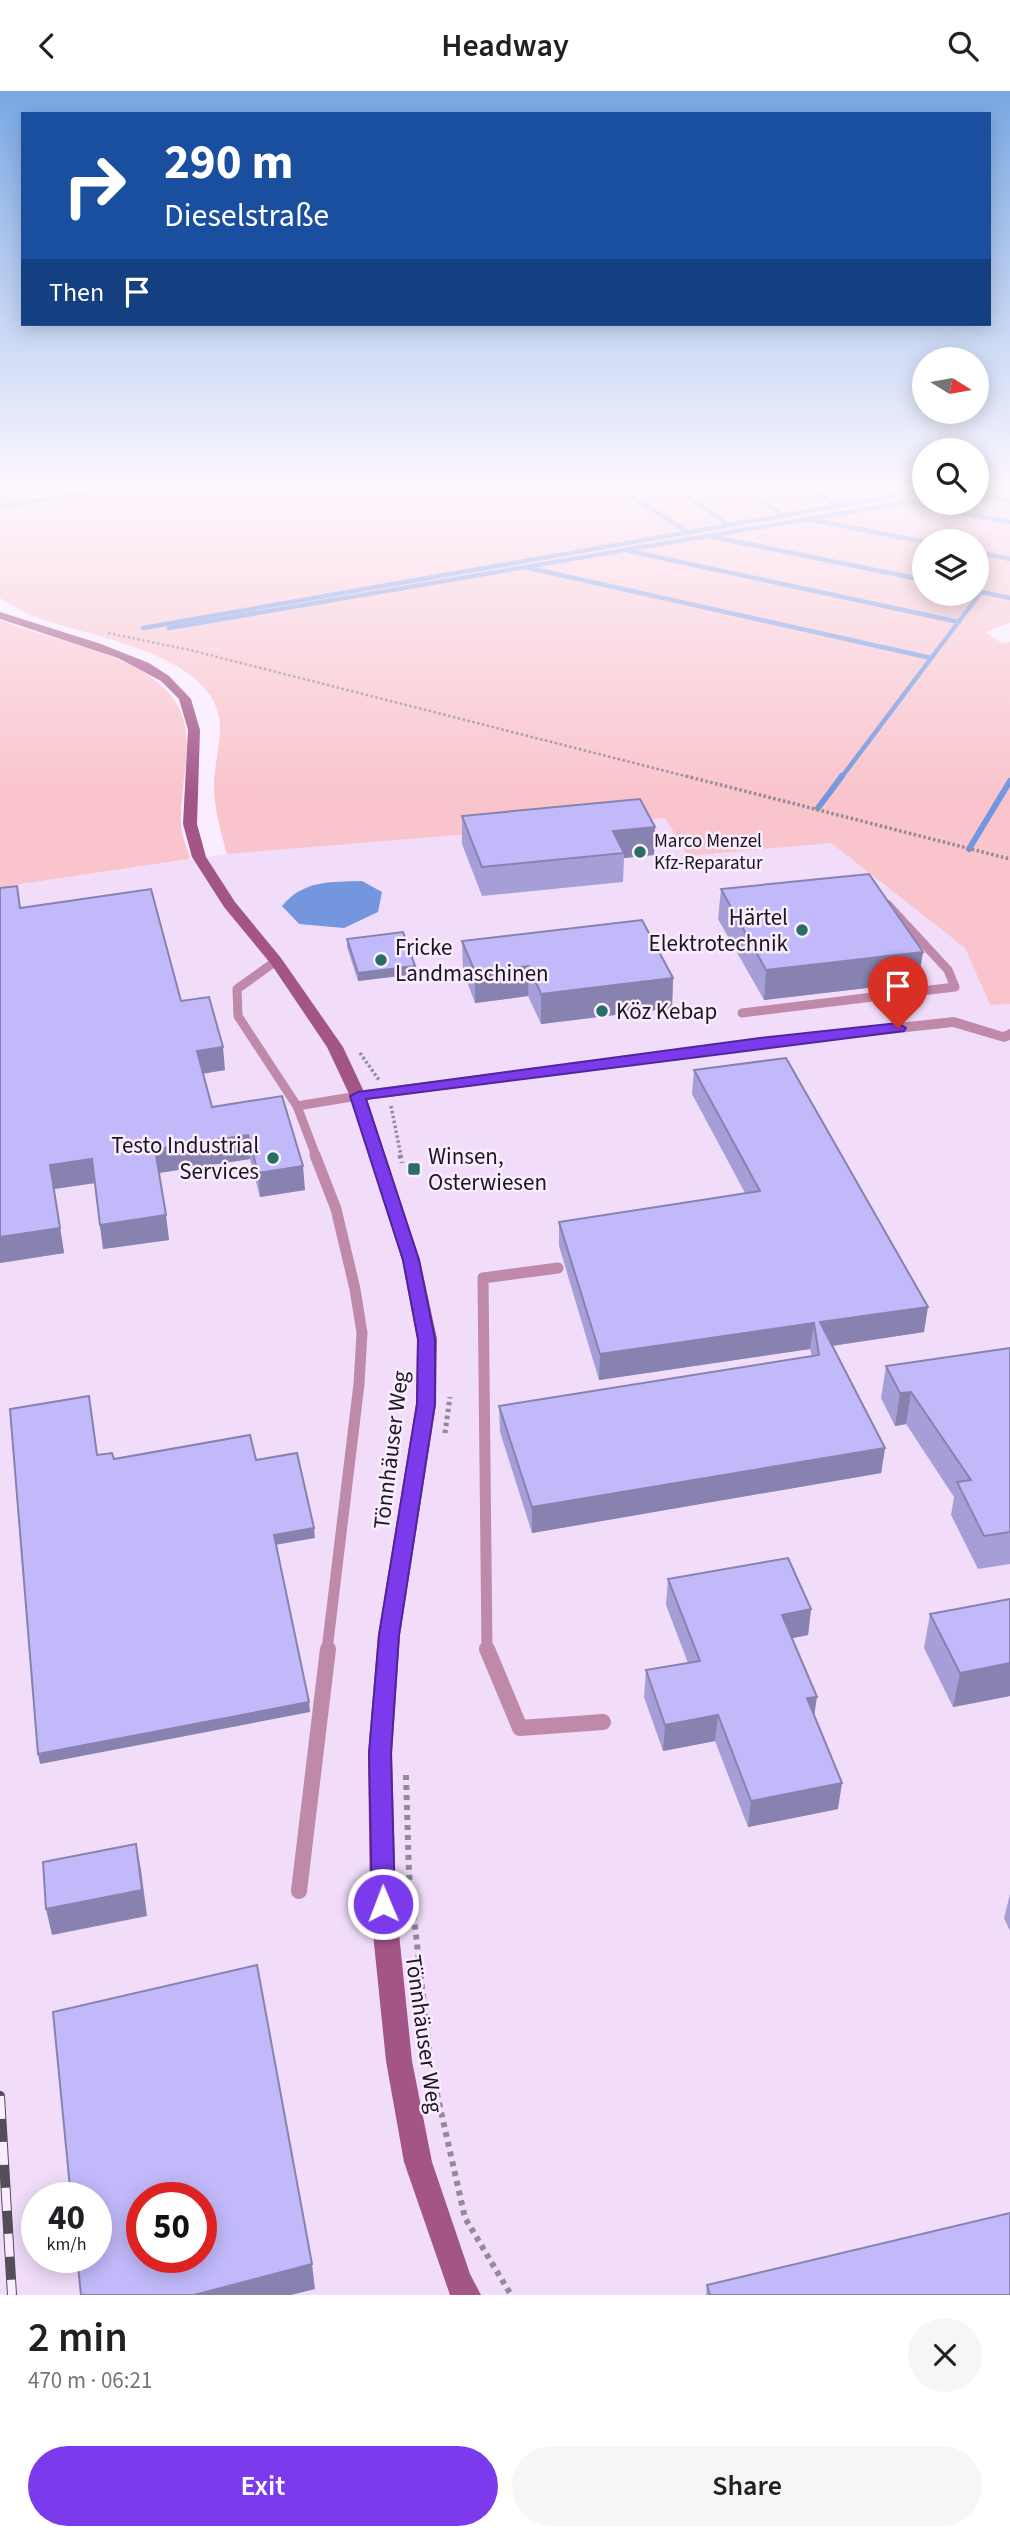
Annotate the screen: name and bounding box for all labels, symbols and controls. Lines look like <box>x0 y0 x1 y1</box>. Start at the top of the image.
text: Headway <box>441 23 569 69</box>
icon: back <box>28 27 66 65</box>
icon: search <box>944 27 982 65</box>
text: 290 m <box>164 128 293 198</box>
icon: right <box>49 140 140 231</box>
text: Dieselstraße <box>164 193 329 239</box>
icon: arrive <box>118 273 156 311</box>
text: Then <box>49 274 104 311</box>
north arrow <box>912 347 989 423</box>
map controls <box>912 347 989 606</box>
button: search <box>912 438 989 515</box>
button: layers <box>912 529 989 606</box>
place label: Marco Menzel Kfz-Reparatur <box>654 828 763 877</box>
marker: Marco Menzel Kfz-Reparatur <box>632 844 648 860</box>
place label: Härtel Elektrotechnik <box>649 901 789 960</box>
marker: Härtel Elektrotechnik <box>794 922 810 938</box>
place label: Fricke Landmaschinen <box>395 931 549 990</box>
marker: Fricke Landmaschinen <box>373 952 389 968</box>
pin <box>868 956 928 1028</box>
icon: arrive <box>879 967 917 1005</box>
place label: Köz Kebap <box>616 995 717 1028</box>
marker: Köz Kebap <box>594 1003 610 1019</box>
place label: Testo Industrial Services <box>111 1129 259 1188</box>
place label: Winsen, Osterwiesen <box>428 1140 547 1199</box>
marker: Testo Industrial Services <box>265 1150 281 1166</box>
marker: Winsen, Osterwiesen <box>406 1161 422 1177</box>
street label: Tönnhäuser Weg <box>365 1368 417 1531</box>
position arrow <box>346 1867 420 1941</box>
street label: Tönnhäuser Weg <box>397 1953 451 2116</box>
speed limit sign: 50 <box>126 2182 217 2273</box>
text: 40 <box>48 2193 85 2243</box>
text: km/h <box>47 2232 86 2257</box>
text: 2 min <box>28 2308 128 2368</box>
button: close <box>908 2318 982 2392</box>
text: 470 m · 06:21 <box>28 2364 152 2397</box>
button: Exit <box>28 2446 498 2526</box>
button: Share <box>512 2446 982 2526</box>

